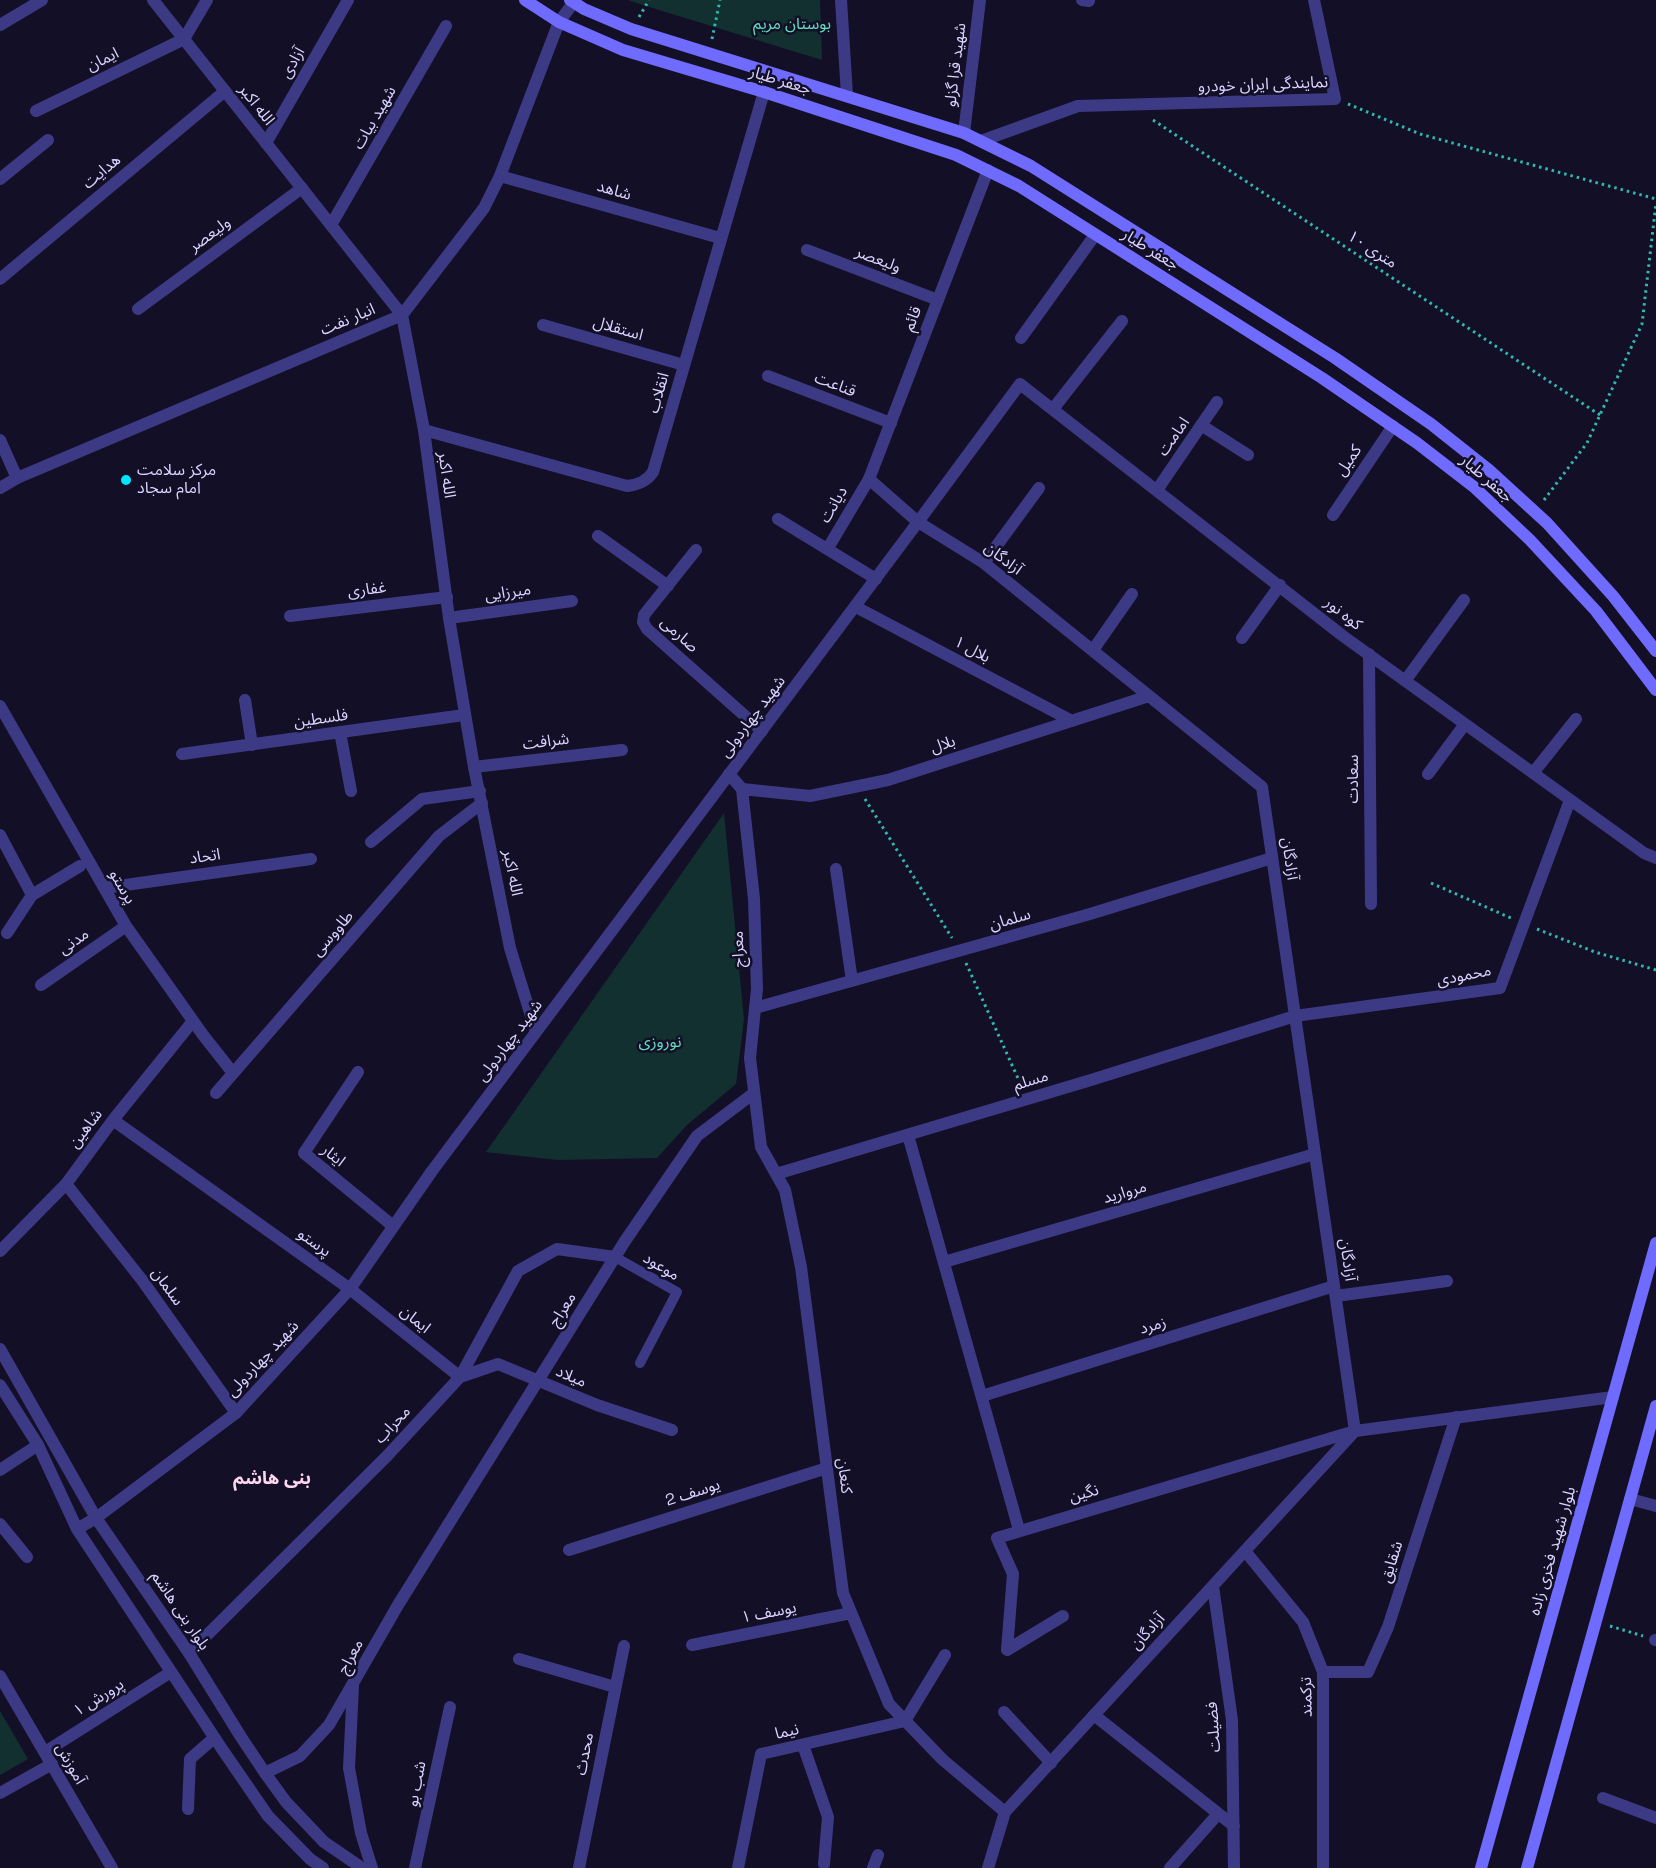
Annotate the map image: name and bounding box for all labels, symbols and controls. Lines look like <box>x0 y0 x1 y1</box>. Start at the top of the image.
park label: بوستان مریم <box>753 15 831 35</box>
street label: شهید قرا گزلو <box>941 22 971 108</box>
street label: ایمان <box>84 44 122 76</box>
street label: آزادی <box>276 44 310 82</box>
street label: جعفر طیار <box>747 63 813 99</box>
street label: نمایندگی ایران خودرو <box>1197 73 1329 97</box>
street label: الله اکبر <box>234 81 278 129</box>
street label: شهید بیات <box>349 83 401 153</box>
street label: هدایت <box>79 151 125 193</box>
street label: شاهد <box>595 177 633 205</box>
street label: ولیعصر <box>185 213 235 257</box>
street label: جعفر طیار <box>1118 225 1182 275</box>
street label: ۱۰ متری <box>1344 227 1400 273</box>
street label: ولیعصر <box>853 243 903 277</box>
street label: انبار نفت <box>318 300 378 340</box>
street label: قائم <box>900 304 926 334</box>
street label: استقلال <box>591 313 645 345</box>
street label: قناعت <box>812 368 858 402</box>
street label: انقلاب <box>644 370 674 416</box>
street label: امامت <box>1154 414 1194 460</box>
street label: کمیل <box>1332 442 1366 480</box>
street label: الله اکبر <box>433 450 459 500</box>
street label: جعفر طیار <box>1456 451 1516 507</box>
place label: مرکز سلامت امام سجاد <box>137 461 216 499</box>
marker: مرکز سلامت امام سجاد <box>119 473 133 487</box>
street label: دیانت <box>816 483 852 527</box>
street label: آزادگان <box>980 538 1026 580</box>
street label: غفاری <box>347 578 387 602</box>
street label: میرزایی <box>484 580 532 606</box>
street label: کوه نور <box>1320 593 1366 635</box>
street label: صارمی <box>656 613 702 657</box>
street label: بلال ۱ <box>951 633 993 667</box>
street label: شهید چهاردولی <box>716 672 790 762</box>
street label: فلسطین <box>293 706 349 732</box>
street label: شرافت <box>522 730 570 754</box>
street label: بلال <box>928 732 958 758</box>
street label: سعادت <box>1344 754 1364 804</box>
street label: آزادگان <box>1277 836 1301 882</box>
street label: اتحاد <box>188 845 222 869</box>
street label: الله اکبر <box>498 848 526 898</box>
street label: پرستو <box>105 866 139 908</box>
street label: سلمان <box>987 905 1033 935</box>
street label: طاووسی <box>308 907 358 961</box>
street label: مدنی <box>55 925 93 959</box>
street label: معراج <box>729 930 749 968</box>
street label: محمودی <box>1435 961 1493 991</box>
street label: شهید چهاردولی <box>473 996 547 1086</box>
park label: نوروزی <box>639 1033 681 1053</box>
street label: مسلم <box>1011 1067 1051 1095</box>
street label: شاهین <box>65 1106 107 1152</box>
street label: ایثار <box>317 1141 349 1171</box>
street label: مروارید <box>1101 1178 1149 1208</box>
street label: پرستو <box>294 1224 334 1262</box>
street label: آزادگان <box>1335 1237 1359 1283</box>
street label: موعود <box>639 1249 683 1285</box>
street label: سلمان <box>147 1264 187 1310</box>
street label: معراج <box>545 1289 581 1331</box>
street label: ایمان <box>396 1302 434 1338</box>
street label: زمرد <box>1137 1313 1169 1339</box>
street label: شهید چهاردولی <box>223 1317 303 1401</box>
street label: میلاد <box>553 1362 589 1392</box>
street label: محراب <box>371 1402 415 1448</box>
street label: کنعان <box>832 1457 856 1495</box>
district label: بنی هاشم <box>233 1468 311 1490</box>
street label: یوسف 2 <box>663 1475 723 1511</box>
street label: نگین <box>1067 1481 1101 1507</box>
street label: بلوار شهید فخری زاده <box>1525 1484 1581 1618</box>
street label: شقایق <box>1376 1539 1408 1585</box>
street label: بلوار بنی هاشم <box>146 1568 214 1654</box>
street label: یوسف ۱ <box>740 1598 798 1628</box>
street label: آزادگان <box>1127 1610 1169 1654</box>
street label: معراج <box>334 1636 368 1678</box>
street label: پرورش ۱ <box>70 1675 128 1721</box>
street label: ترکمند <box>1297 1677 1317 1717</box>
street label: فضیلت <box>1203 1701 1225 1753</box>
street label: نیما <box>773 1720 801 1744</box>
street label: محدث <box>571 1731 599 1777</box>
street label: آموزش <box>51 1740 89 1788</box>
street label: شب بو <box>403 1760 431 1808</box>

